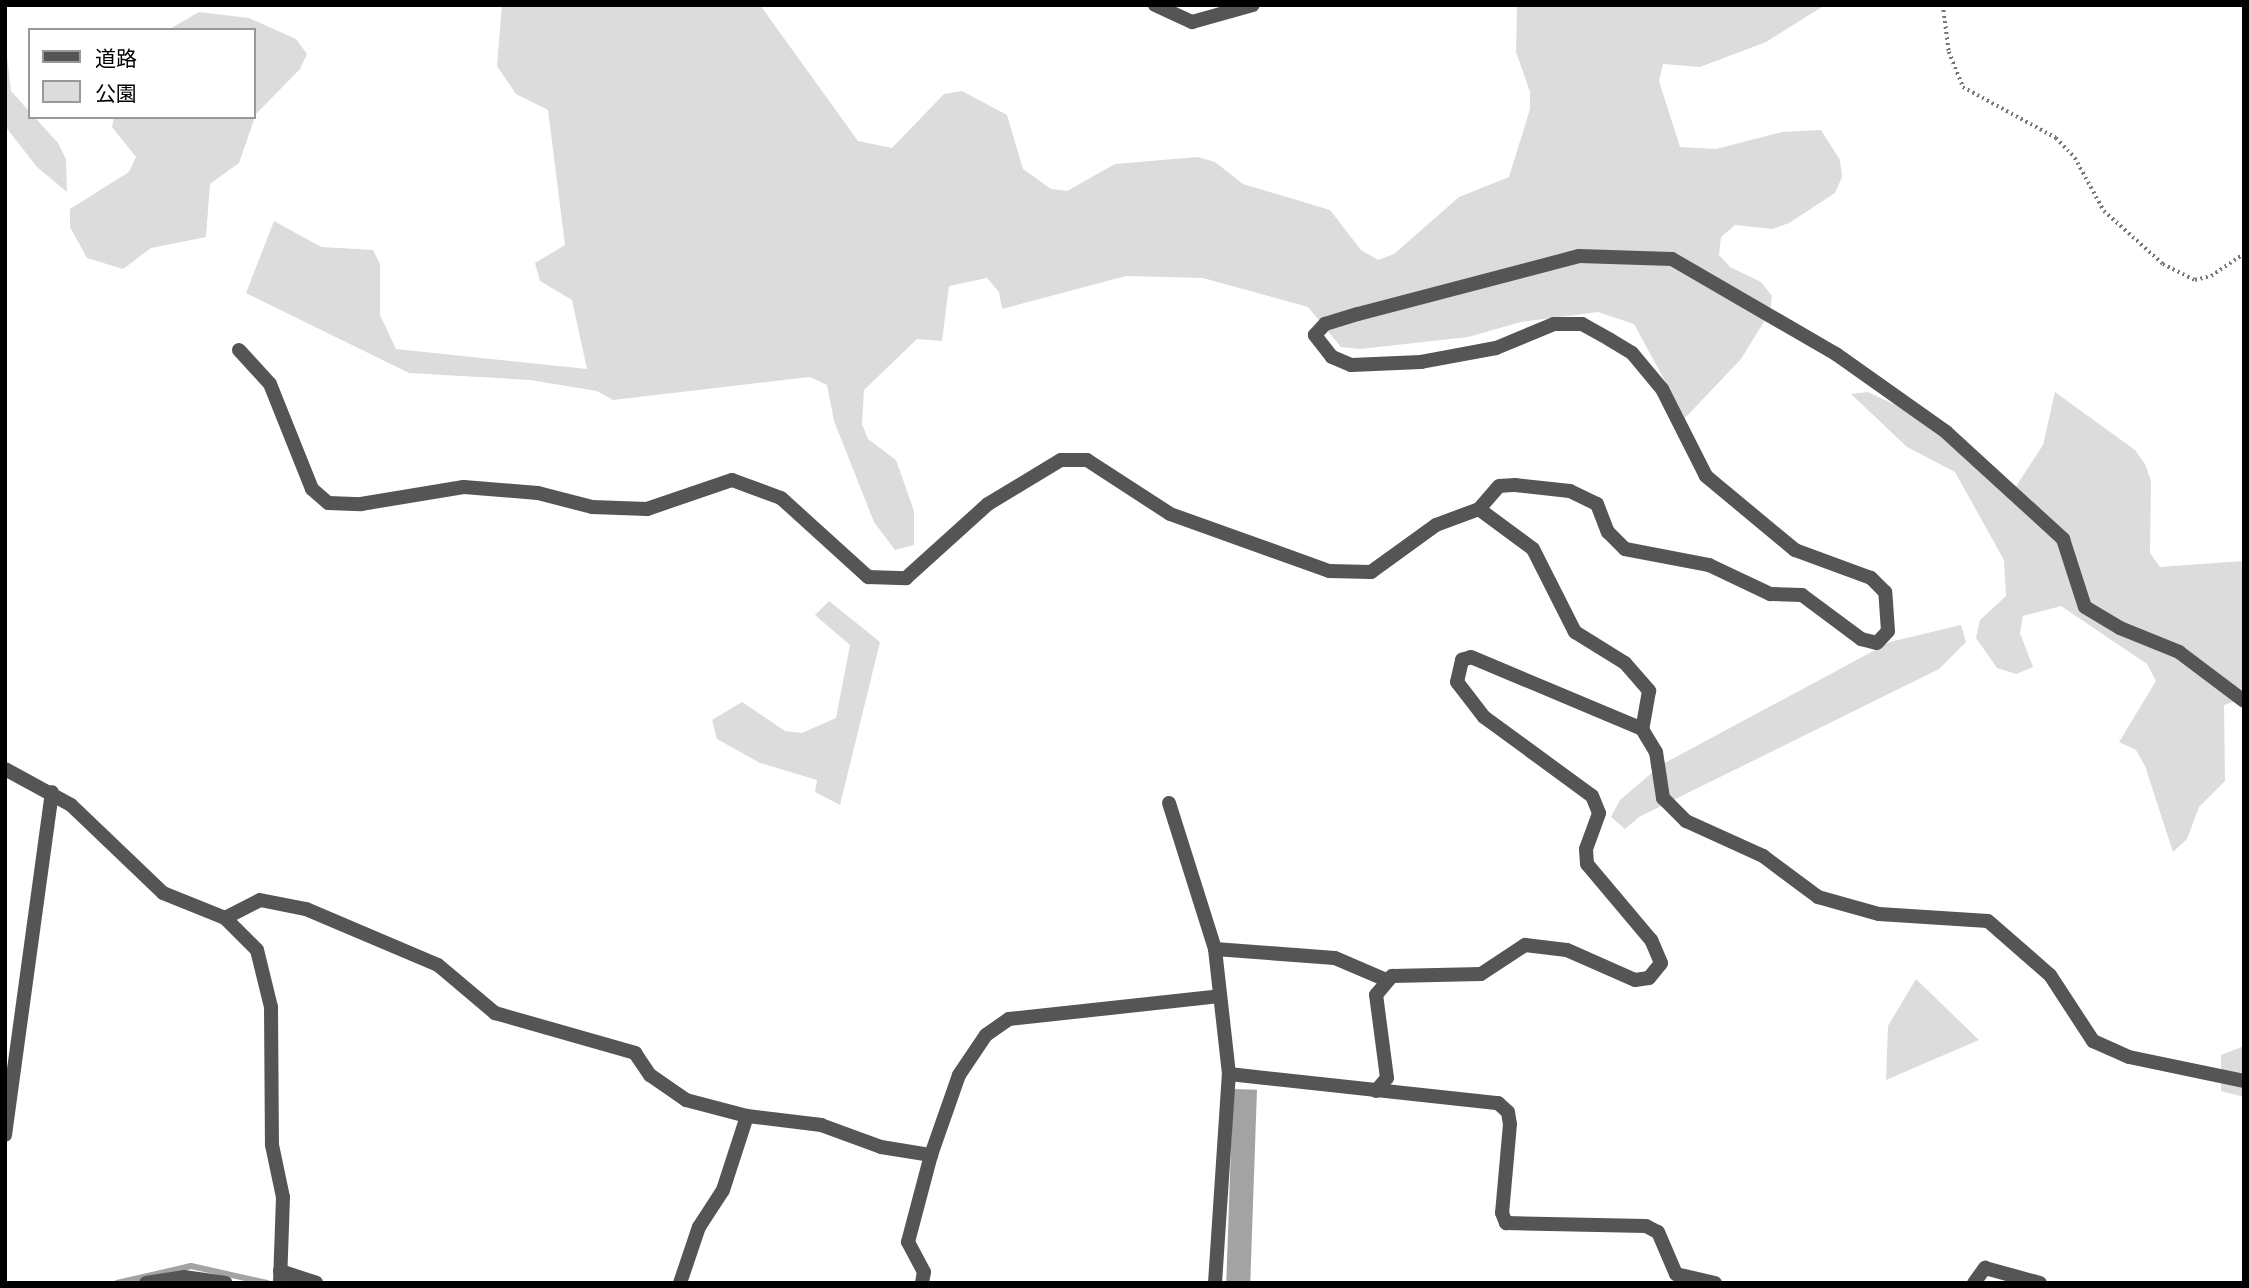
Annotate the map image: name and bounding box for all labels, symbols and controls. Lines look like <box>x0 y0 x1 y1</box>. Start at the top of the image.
legend <box>28 28 256 119</box>
text: 道路 <box>95 47 137 72</box>
text: 公園 <box>95 82 137 107</box>

